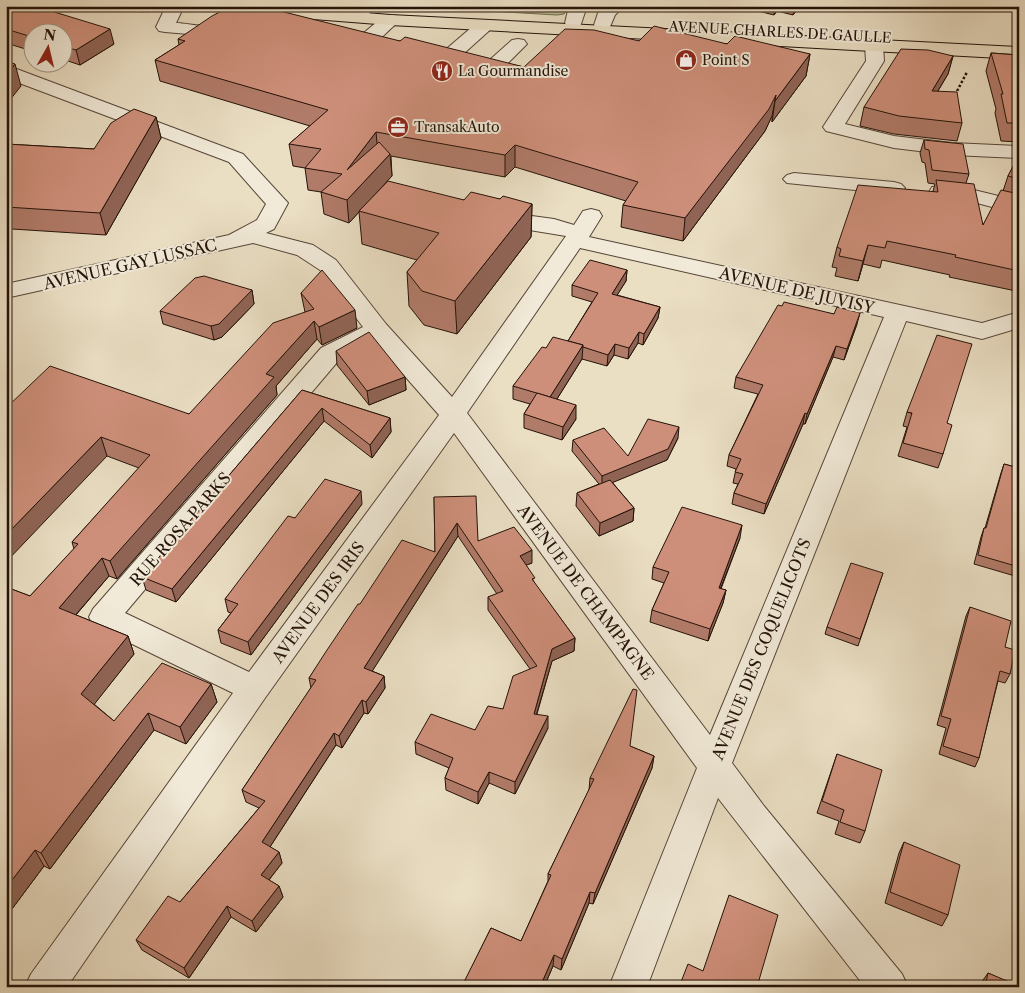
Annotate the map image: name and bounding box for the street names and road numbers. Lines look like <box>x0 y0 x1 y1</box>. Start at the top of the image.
street label: AVENUE CHARLES DE GAULLE <box>667 17 892 47</box>
street label: AVENUE GAY LUSSAC <box>40 234 219 294</box>
street label: AVENUE DE JUVISY <box>716 262 877 318</box>
street label: RUE ROSA PARKS <box>125 468 235 590</box>
street label: AVENUE DE CHAMPAGNE <box>513 500 658 684</box>
street label: AVENUE DES COQUELICOTS <box>707 535 815 764</box>
street label: AVENUE DES IRIS <box>267 537 369 667</box>

